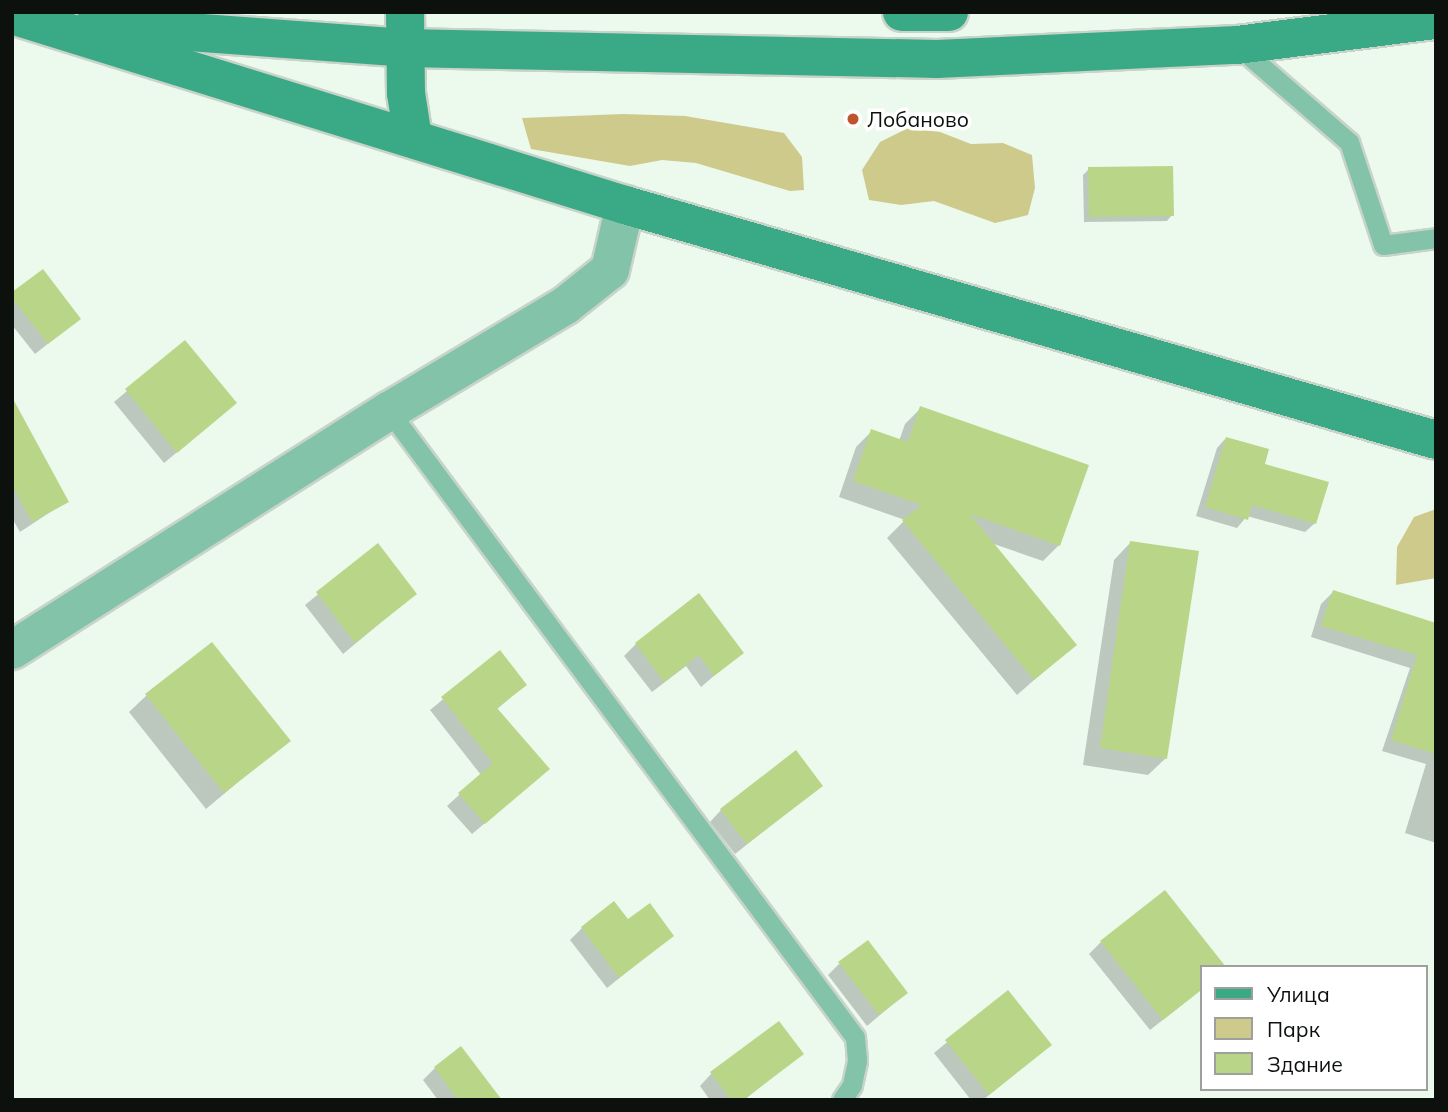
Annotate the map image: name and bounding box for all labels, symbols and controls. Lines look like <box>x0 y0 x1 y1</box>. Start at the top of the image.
place label: Лобаново <box>867 106 969 132</box>
marker: Лобаново <box>845 111 861 127</box>
legend <box>1200 965 1427 1091</box>
text: Улица <box>1267 981 1330 1007</box>
text: Парк <box>1267 1016 1320 1042</box>
text: Здание <box>1267 1051 1343 1077</box>

